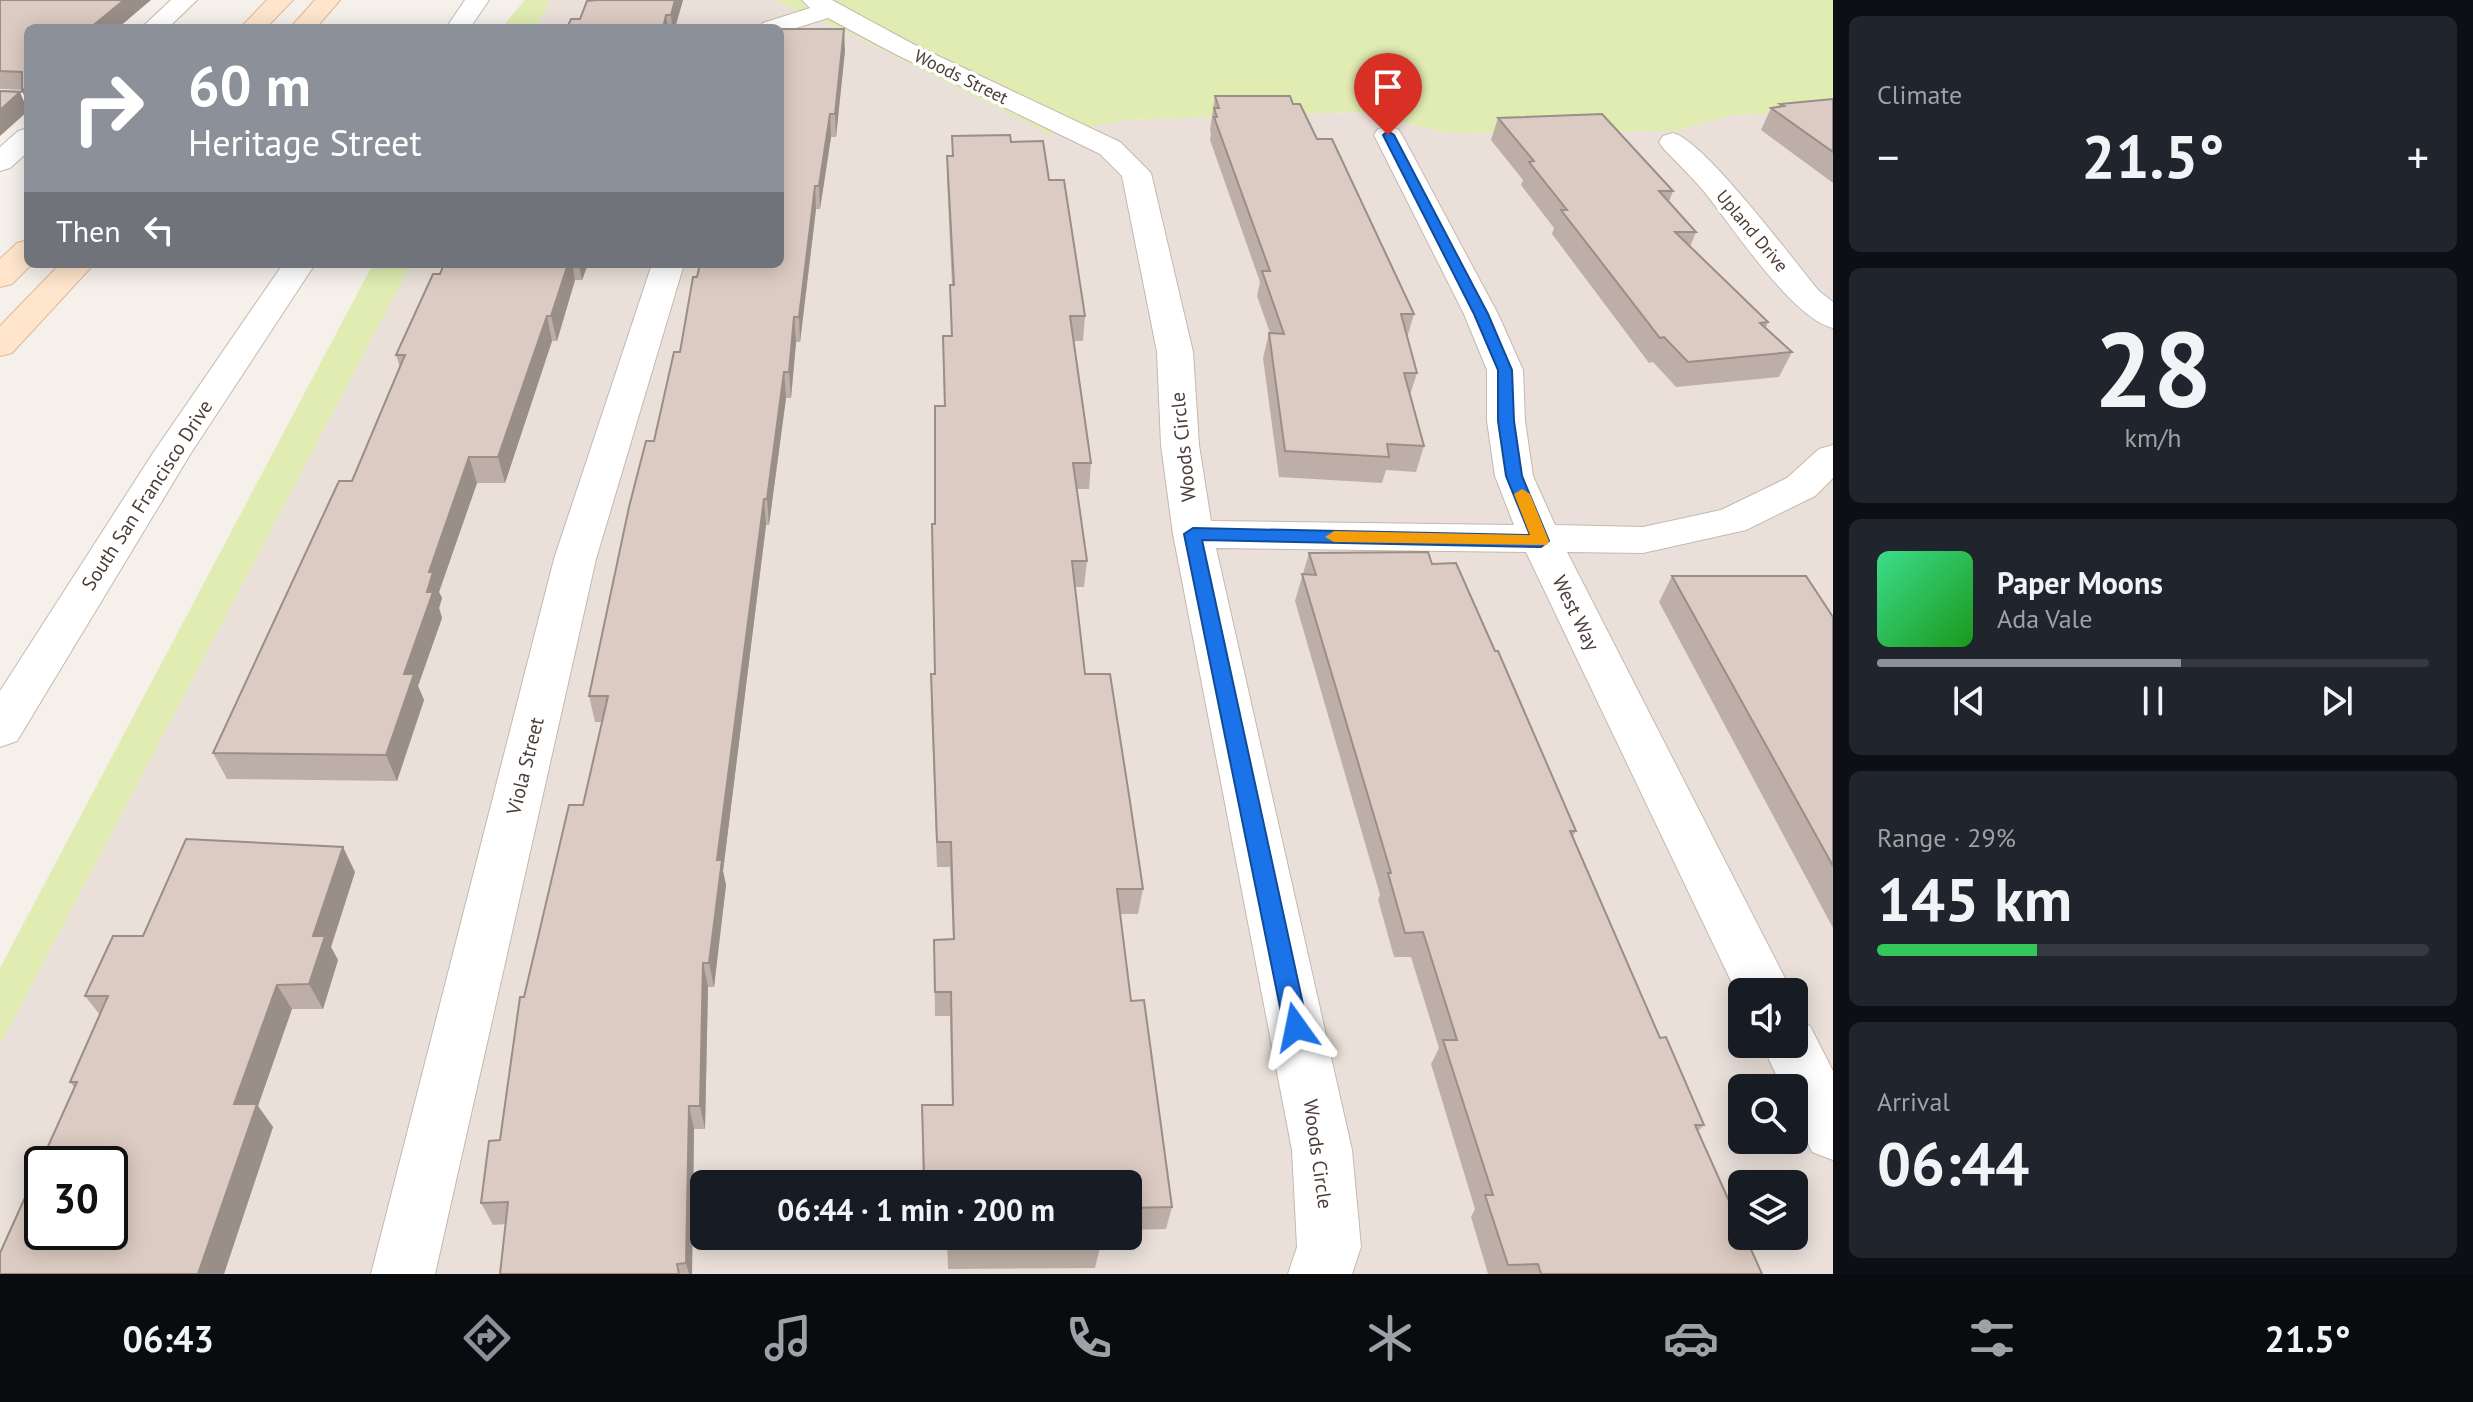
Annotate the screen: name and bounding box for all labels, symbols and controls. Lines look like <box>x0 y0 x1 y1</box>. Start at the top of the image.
street label: Woods Street <box>911 44 1012 109</box>
text: 60 m <box>188 49 311 121</box>
pin <box>1354 53 1422 135</box>
icon: right <box>56 56 160 160</box>
icon: arrive <box>1366 65 1410 109</box>
text: Climate <box>1877 78 1962 111</box>
text: 21.5° <box>2081 117 2225 195</box>
text: Heritage Street <box>188 119 422 166</box>
text: − <box>1877 128 1899 185</box>
text: + <box>2407 128 2429 185</box>
street label: Upland Drive <box>1711 185 1793 277</box>
icon: left <box>137 208 181 252</box>
text: Then <box>56 211 121 250</box>
text: 28 <box>2094 301 2212 436</box>
street label: Woods Circle <box>1164 391 1202 503</box>
street label: South San Francisco Drive <box>76 395 218 595</box>
text: km/h <box>2125 421 2182 454</box>
text: Paper Moons <box>1997 563 2163 602</box>
street label: West Way <box>1547 571 1606 656</box>
text: Ada Vale <box>1997 602 2092 635</box>
icon: previous <box>1947 679 1991 723</box>
icon: pause <box>2131 679 2175 723</box>
icon: next <box>2315 679 2359 723</box>
street label: Viola Street <box>500 714 550 818</box>
text: Range · 29% <box>1877 821 2016 854</box>
text: 145 km <box>1877 860 2072 938</box>
map controls <box>1728 978 1808 1250</box>
button: sound <box>1728 978 1808 1058</box>
position arrow <box>1254 985 1338 1069</box>
button: search <box>1728 1074 1808 1154</box>
text: Arrival <box>1877 1085 1950 1118</box>
street label: Woods Circle <box>1297 1098 1339 1210</box>
text: 06:44 <box>1877 1124 2029 1202</box>
speed limit sign: 30 <box>24 1146 128 1250</box>
button: layers <box>1728 1170 1808 1250</box>
text: 06:44 · 1 min · 200 m <box>777 1190 1055 1229</box>
icon: directions <box>459 1310 515 1366</box>
icon: music <box>760 1310 816 1366</box>
icon: phone <box>1061 1310 1117 1366</box>
icon: climate <box>1362 1310 1418 1366</box>
icon: car <box>1663 1310 1719 1366</box>
icon: filters <box>1964 1310 2020 1366</box>
text: 06:43 <box>122 1315 214 1362</box>
text: 21.5° <box>2265 1315 2350 1362</box>

